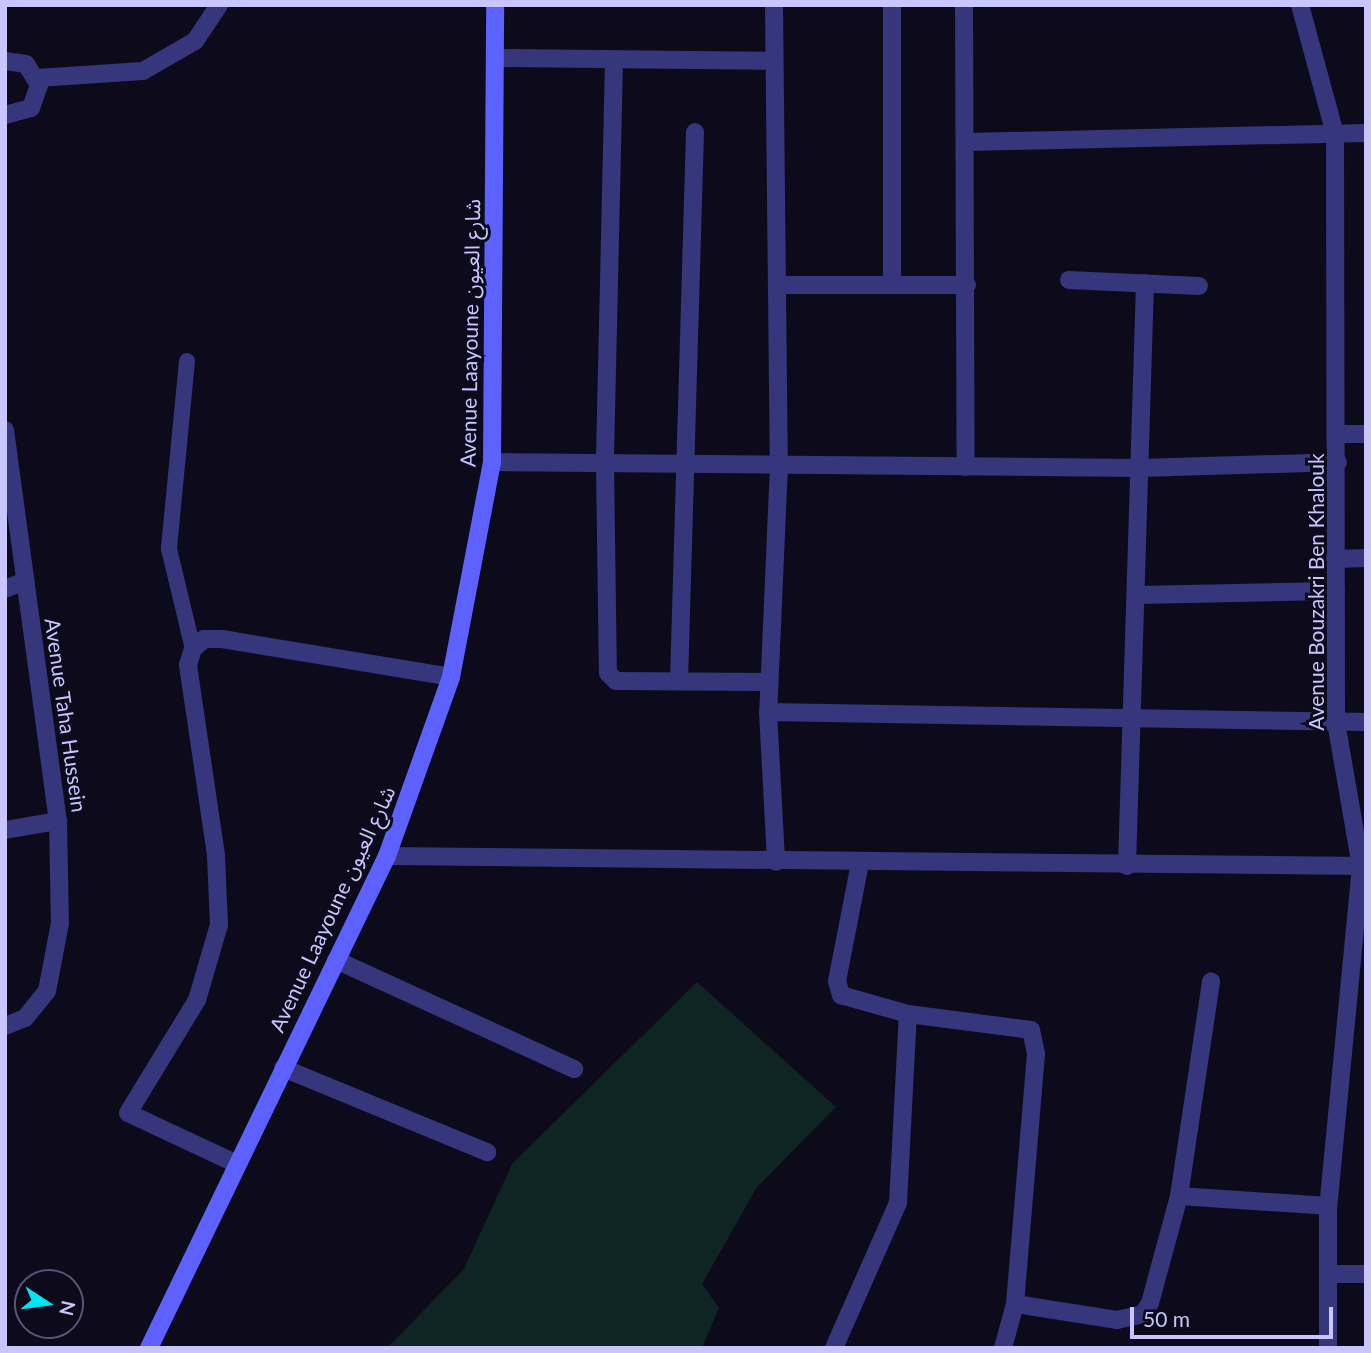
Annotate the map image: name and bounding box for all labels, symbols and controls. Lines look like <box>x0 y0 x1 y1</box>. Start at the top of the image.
street label: Avenue Laayoune شارع العيون <box>455 199 485 467</box>
street label: Avenue Bouzakri Ben Khalouk <box>1303 453 1329 731</box>
street label: Avenue Taha Hussein <box>40 616 92 814</box>
street label: Avenue Laayoune شارع العيون <box>264 782 400 1036</box>
north arrow <box>14 1269 84 1339</box>
scale bar <box>1133 1294 1336 1338</box>
text: N <box>55 1299 81 1318</box>
text: 50 m <box>1143 1306 1190 1331</box>

